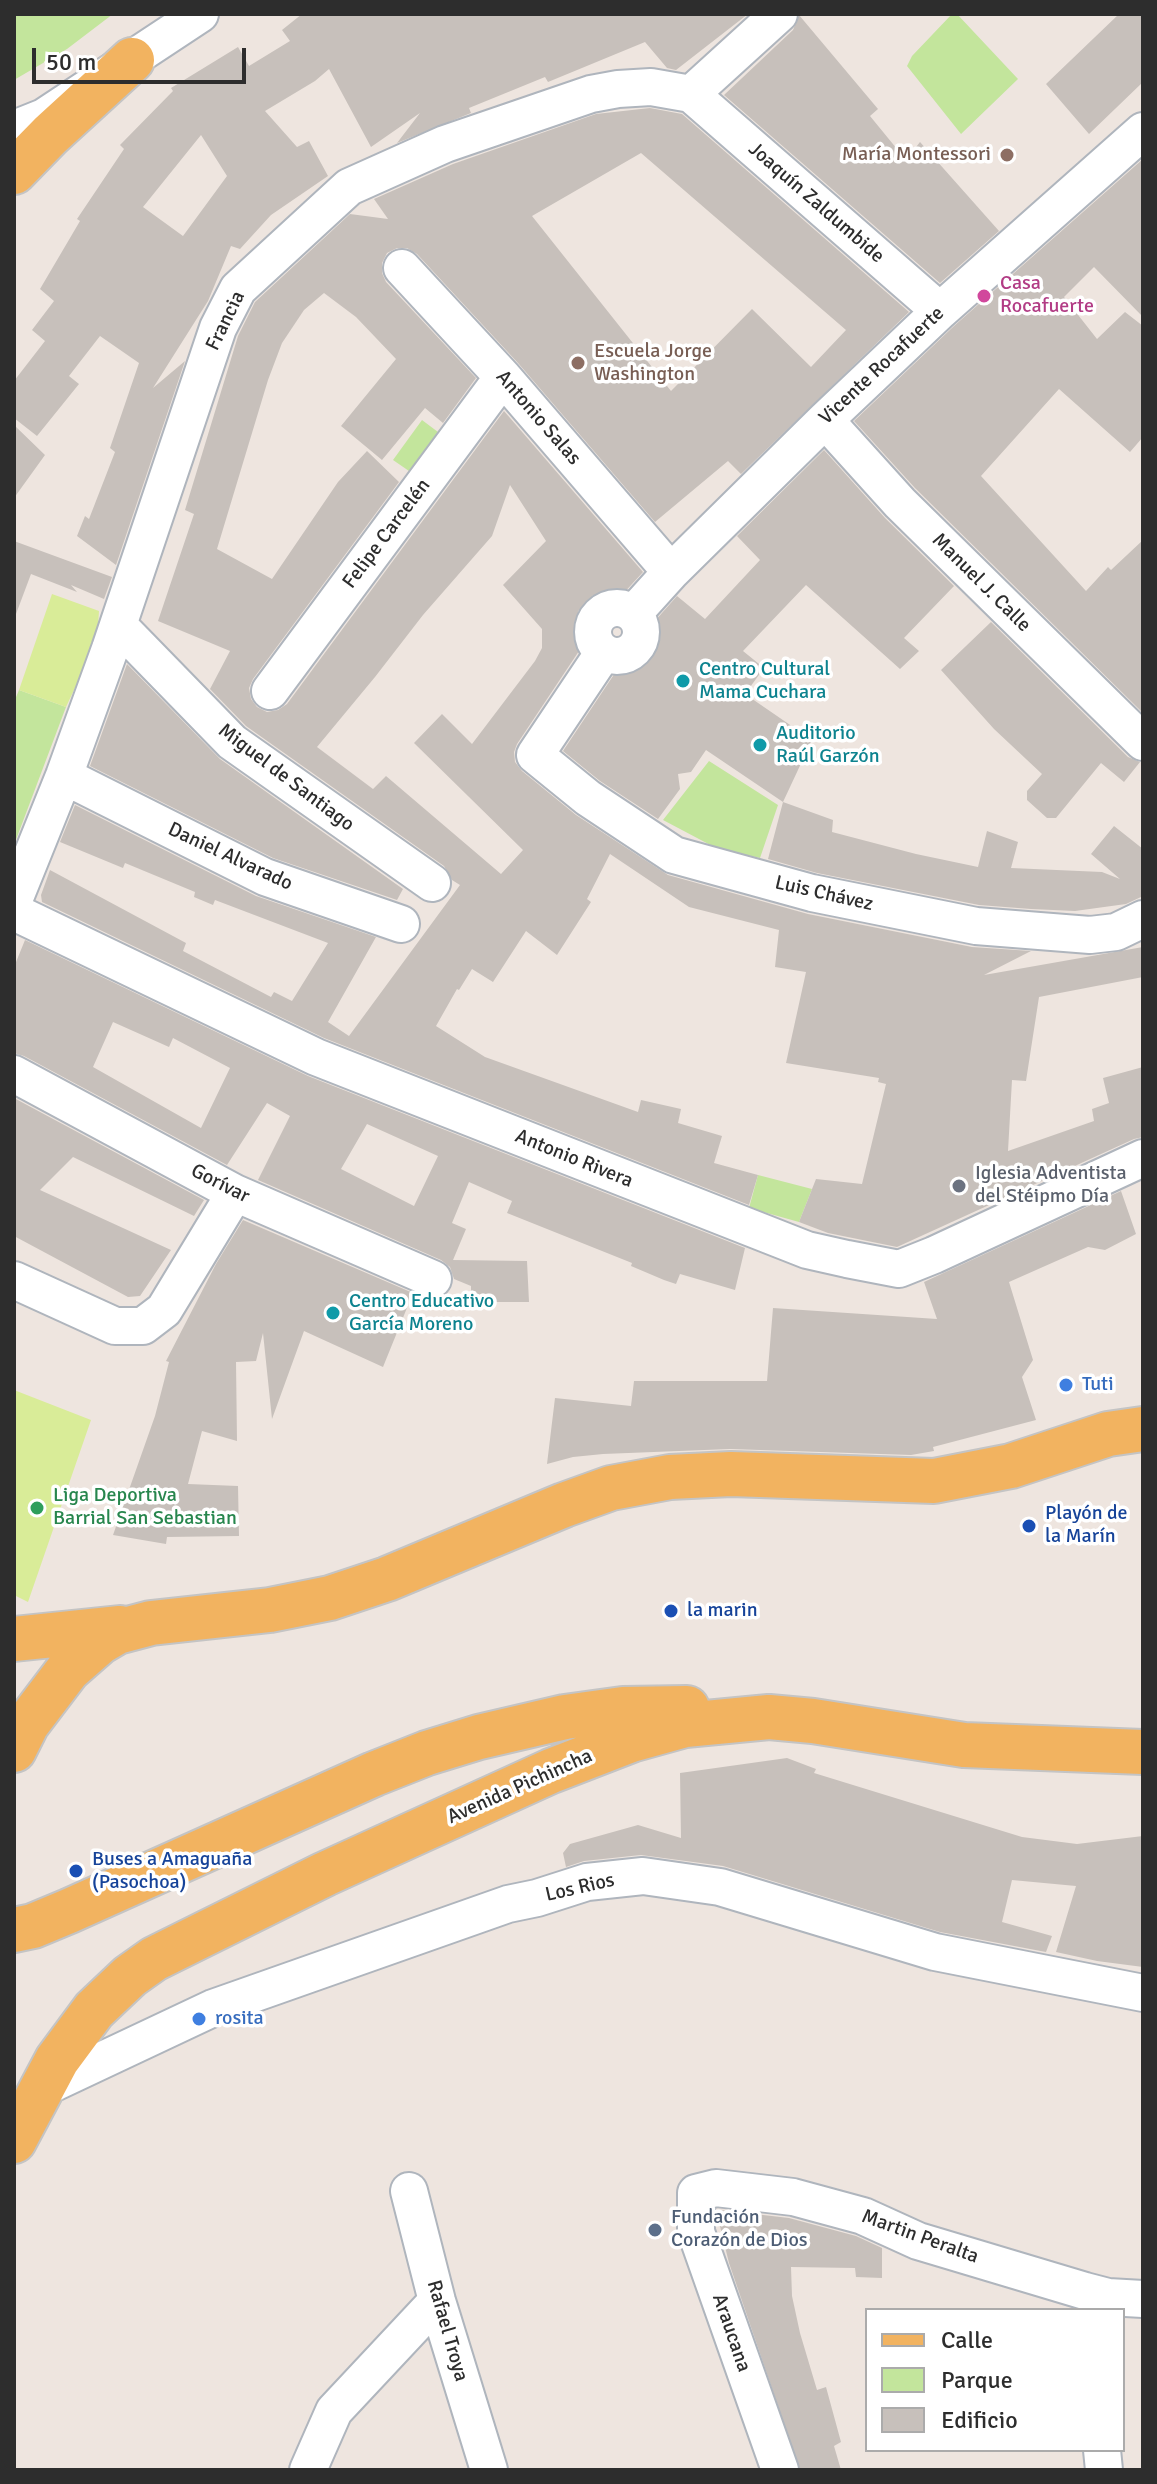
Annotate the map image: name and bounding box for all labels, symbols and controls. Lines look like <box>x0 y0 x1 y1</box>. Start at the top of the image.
scale bar <box>36 32 250 82</box>
text: 50 m <box>46 47 96 77</box>
street label: Joaquín Zaldumbide <box>743 137 889 269</box>
place label: María Montessori <box>842 143 991 167</box>
marker: María Montessori <box>998 146 1016 164</box>
place label: Casa Rocafuerte <box>1000 272 1094 319</box>
street label: Francia <box>201 287 251 355</box>
marker: Casa Rocafuerte <box>975 287 993 305</box>
street label: Vicente Rocafuerte <box>814 302 950 430</box>
place label: Escuela Jorge Washington <box>594 340 712 387</box>
marker: Escuela Jorge Washington <box>569 354 587 372</box>
street label: Antonio Salas <box>490 366 586 470</box>
street label: Felipe Carcelén <box>338 474 436 594</box>
street label: Manuel J. Calle <box>927 529 1035 637</box>
place label: Centro Cultural Mama Cuchara <box>699 658 830 705</box>
marker: Centro Cultural Mama Cuchara <box>674 672 692 690</box>
street label: Miguel de Santiago <box>213 719 359 837</box>
place label: Auditorio Raúl Garzón <box>776 722 880 769</box>
marker: Auditorio Raúl Garzón <box>751 736 769 754</box>
street label: Daniel Alvarado <box>164 818 296 896</box>
street label: Luis Chávez <box>773 871 875 917</box>
street label: Antonio Rivera <box>512 1124 636 1194</box>
street label: Gorívar <box>187 1159 253 1209</box>
place label: Iglesia Adventista del Stéipmo Día <box>975 1162 1127 1209</box>
marker: Iglesia Adventista del Stéipmo Día <box>950 1177 968 1195</box>
place label: Centro Educativo García Moreno <box>349 1290 494 1337</box>
marker: Centro Educativo García Moreno <box>324 1304 342 1322</box>
place label: Tuti <box>1082 1373 1114 1397</box>
marker: Tuti <box>1057 1376 1075 1394</box>
place label: Liga Deportiva Barrial San Sebastian <box>53 1484 237 1531</box>
marker: Liga Deportiva Barrial San Sebastian <box>28 1499 46 1517</box>
place label: Playón de la Marín <box>1045 1502 1128 1549</box>
marker: Playón de la Marín <box>1020 1517 1038 1535</box>
place label: la marin <box>687 1599 758 1623</box>
marker: la marin <box>662 1602 680 1620</box>
street label: Avenida Pichincha <box>444 1744 596 1830</box>
place label: Buses a Amaguaña (Pasochoa) <box>92 1848 252 1895</box>
marker: Buses a Amaguaña (Pasochoa) <box>67 1862 85 1880</box>
street label: Los Rios <box>543 1868 617 1908</box>
place label: rosita <box>215 2007 264 2031</box>
marker: rosita <box>190 2010 208 2028</box>
street label: Martin Peralta <box>858 2205 982 2269</box>
place label: Fundación Corazón de Dios <box>671 2206 808 2253</box>
marker: Fundación Corazón de Dios <box>646 2221 664 2239</box>
street label: Rafael Troya <box>421 2278 473 2384</box>
street label: Araucana <box>706 2291 756 2375</box>
legend <box>865 2308 1125 2452</box>
text: Calle <box>941 2325 993 2355</box>
text: Parque <box>941 2365 1013 2395</box>
text: Edificio <box>941 2405 1018 2435</box>

